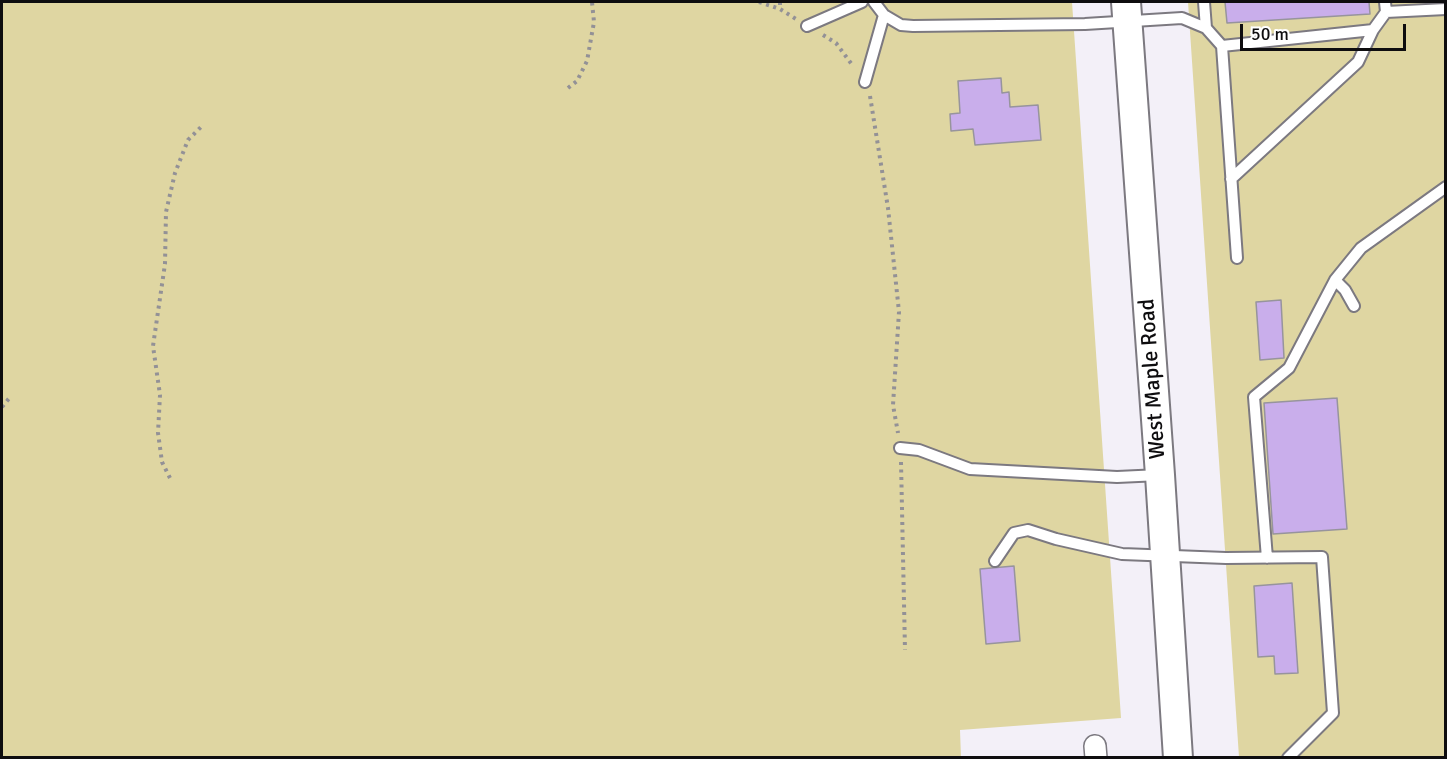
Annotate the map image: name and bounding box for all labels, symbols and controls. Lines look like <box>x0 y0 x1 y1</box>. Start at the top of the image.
scale bar <box>1243 12 1410 50</box>
text: 50 m <box>1251 23 1289 45</box>
street label: West Maple Road <box>1134 298 1172 460</box>

